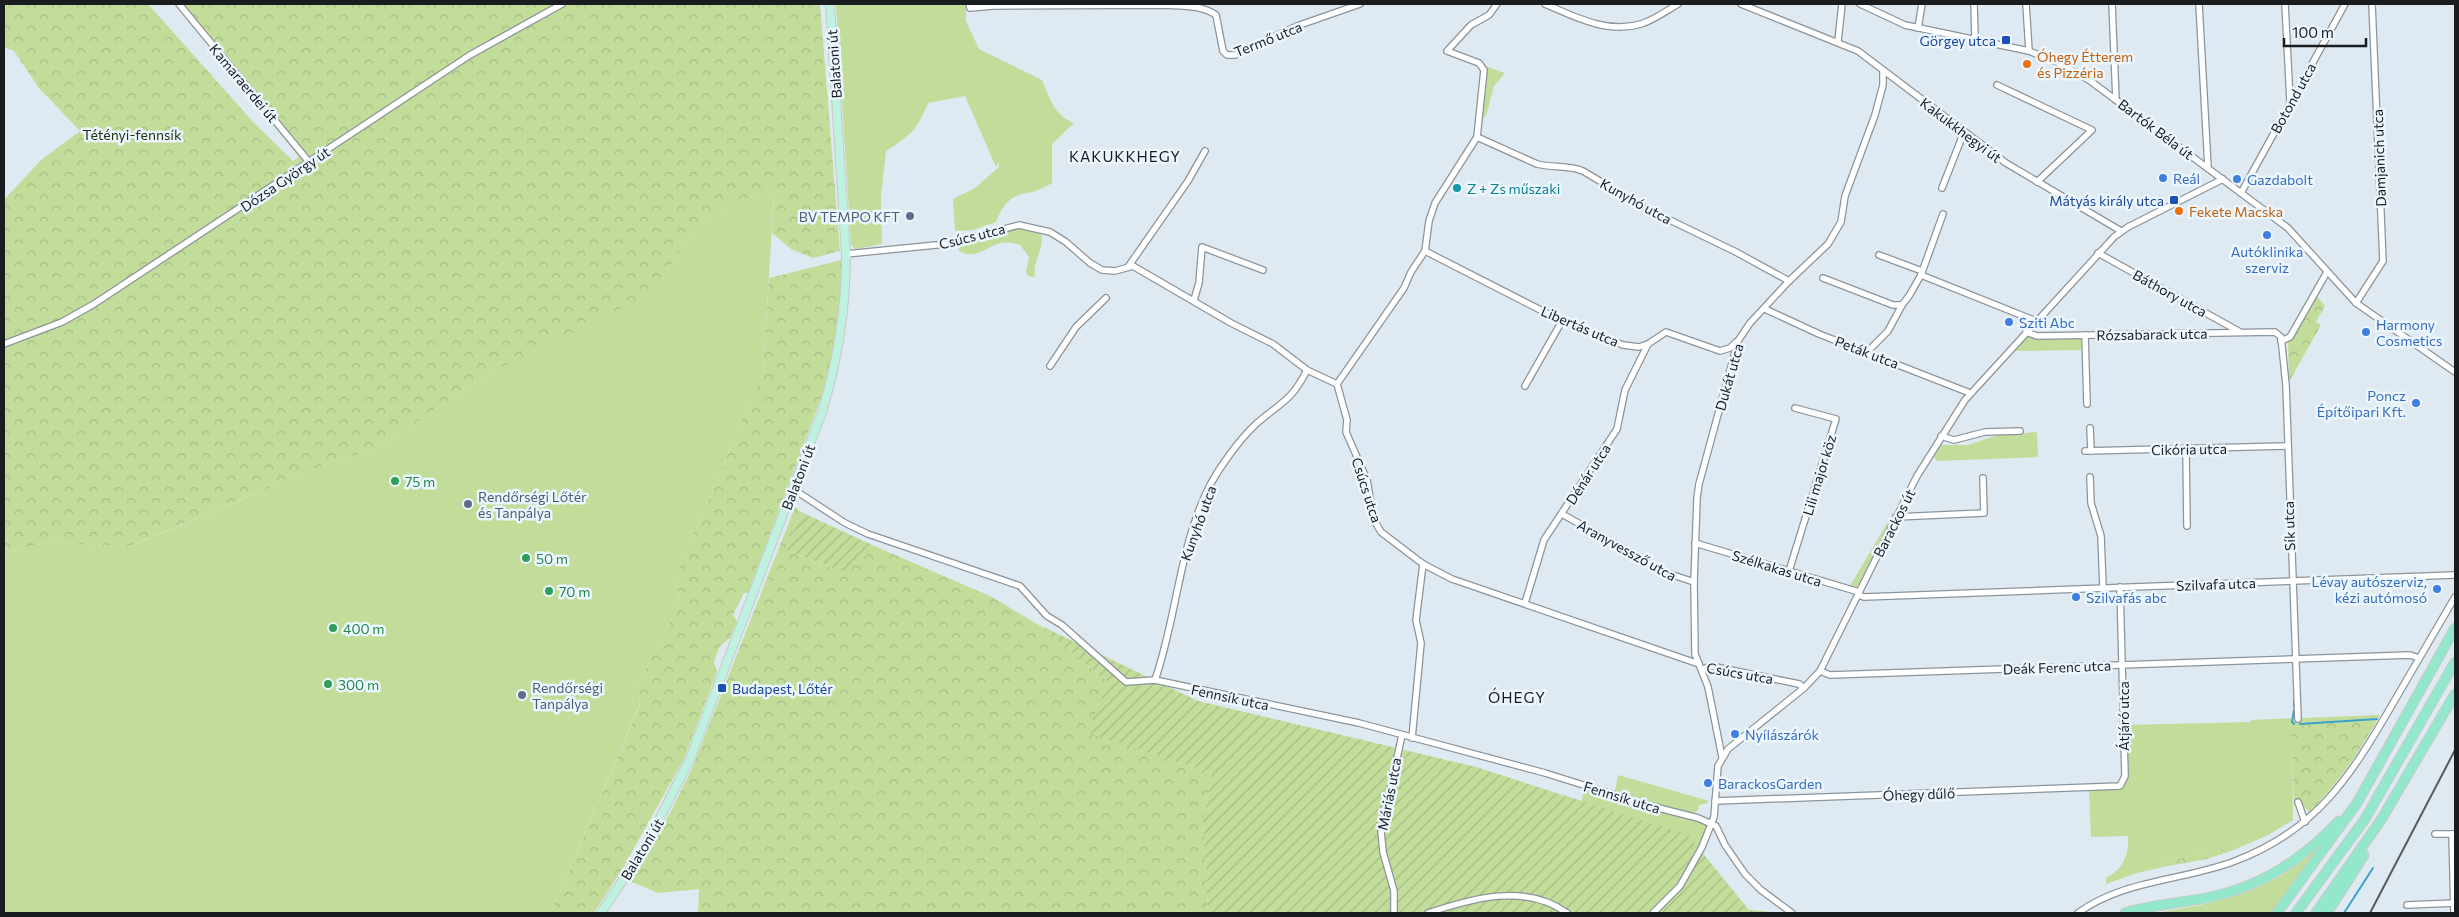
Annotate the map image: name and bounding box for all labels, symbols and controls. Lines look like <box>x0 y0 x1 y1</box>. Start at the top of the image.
scale bar <box>2284 15 2366 47</box>
street label: Termő utca <box>1232 18 1304 60</box>
text: 100 m <box>2292 23 2334 41</box>
street label: Balatoni út <box>823 29 845 99</box>
place label: Görgey utca <box>1919 32 1996 49</box>
marker: Görgey utca <box>2000 34 2012 46</box>
street label: Kamaraerdei út <box>206 40 282 126</box>
place label: Óhegy Étterem és Pizzéria <box>2037 48 2133 81</box>
marker: Óhegy Étterem és Pizzéria <box>2021 58 2033 70</box>
street label: Botond utca <box>2267 60 2319 136</box>
street label: Kakukkhegyi út <box>1917 94 2005 166</box>
street label: Bartók Béla út <box>2115 95 2197 163</box>
street label: Damjanich utca <box>2369 109 2389 207</box>
park label: Tétényi-fennsík <box>82 126 182 143</box>
street label: Dózsa György út <box>237 143 333 215</box>
district label: KAKUKKHEGY <box>1069 147 1181 165</box>
place label: Reál <box>2173 170 2200 187</box>
place label: Gazdabolt <box>2247 171 2313 188</box>
marker: Reál <box>2157 172 2169 184</box>
marker: Gazdabolt <box>2231 173 2243 185</box>
street label: Kunyhó utca <box>1597 174 1675 228</box>
place label: Z + Zs műszaki <box>1467 180 1560 197</box>
marker: Z + Zs műszaki <box>1451 182 1463 194</box>
place label: Mátyás király utca <box>2049 192 2164 209</box>
marker: Mátyás király utca <box>2168 194 2180 206</box>
place label: Fekete Macska <box>2189 203 2283 220</box>
marker: Fekete Macska <box>2173 205 2185 217</box>
place label: BV TEMPO KFT <box>799 208 900 225</box>
marker: BV TEMPO KFT <box>904 210 916 222</box>
street label: Csúcs utca <box>937 220 1007 252</box>
marker: Autóklinika szerviz <box>2261 229 2273 241</box>
place label: Autóklinika szerviz <box>2231 243 2303 276</box>
street label: Báthory utca <box>2130 266 2210 320</box>
street label: Libertás utca <box>1539 302 1621 350</box>
place label: Sziti Abc <box>2019 314 2075 331</box>
marker: Sziti Abc <box>2003 316 2015 328</box>
place label: Harmony Cosmetics <box>2376 316 2442 349</box>
street label: Rózsabarack utca <box>2096 325 2208 343</box>
marker: Harmony Cosmetics <box>2360 326 2372 338</box>
street label: Peták utca <box>1833 332 1901 372</box>
street label: Dukát utca <box>1711 341 1747 413</box>
place label: Poncz Építőipari Kft. <box>2317 387 2406 420</box>
marker: Poncz Építőipari Kft. <box>2410 397 2422 409</box>
street label: Lili major köz <box>1799 432 1839 518</box>
street label: Dénár utca <box>1562 440 1614 508</box>
street label: Cikória utca <box>2151 440 2227 458</box>
street label: Balatoni út <box>778 441 818 512</box>
street label: Csúcs utca <box>1348 455 1386 525</box>
place label: 75 m <box>405 473 435 490</box>
marker: 75 m <box>389 475 401 487</box>
street label: Kunyhó utca <box>1177 483 1219 563</box>
street label: Barackos út <box>1870 486 1919 560</box>
place label: Rendőrségi Lőtér és Tanpálya <box>478 488 587 521</box>
marker: Rendőrségi Lőtér és Tanpálya <box>462 498 474 510</box>
street label: Sík utca <box>2280 501 2298 551</box>
street label: Aranyvessző utca <box>1575 516 1679 584</box>
street label: Szélkakas utca <box>1730 546 1824 590</box>
place label: 50 m <box>536 550 568 567</box>
marker: 50 m <box>520 552 532 564</box>
place label: Lévay autószerviz, kézi autómosó <box>2311 573 2427 606</box>
street label: Szilvafa utca <box>2176 574 2256 594</box>
place label: 70 m <box>559 583 590 600</box>
marker: Lévay autószerviz, kézi autómosó <box>2431 583 2443 595</box>
marker: 70 m <box>543 585 555 597</box>
place label: Szilvafás abc <box>2086 589 2167 606</box>
marker: Szilvafás abc <box>2070 591 2082 603</box>
place label: 400 m <box>343 620 385 637</box>
marker: 400 m <box>327 622 339 634</box>
street label: Deák Ferenc utca <box>2003 657 2111 677</box>
street label: Csúcs utca <box>1705 659 1775 687</box>
place label: 300 m <box>338 676 379 693</box>
marker: 300 m <box>322 678 334 690</box>
place label: Rendőrségi Tanpálya <box>532 679 603 712</box>
place label: Budapest, Lőtér <box>732 680 833 697</box>
street label: Fennsík utca <box>1190 680 1270 714</box>
street label: Átjáró utca <box>2115 681 2132 751</box>
marker: Budapest, Lőtér <box>716 682 728 694</box>
district label: ÓHEGY <box>1488 687 1546 706</box>
marker: Rendőrségi Tanpálya <box>516 689 528 701</box>
place label: Nyílászárók <box>1745 726 1820 743</box>
marker: Nyílászárók <box>1729 728 1741 740</box>
street label: Máriás utca <box>1374 756 1404 832</box>
place label: BarackosGarden <box>1718 775 1822 792</box>
street label: Fennsík utca <box>1582 777 1662 817</box>
marker: BarackosGarden <box>1702 777 1714 789</box>
street label: Óhegy dűlő <box>1883 784 1955 804</box>
street label: Balatoni út <box>617 815 667 883</box>

